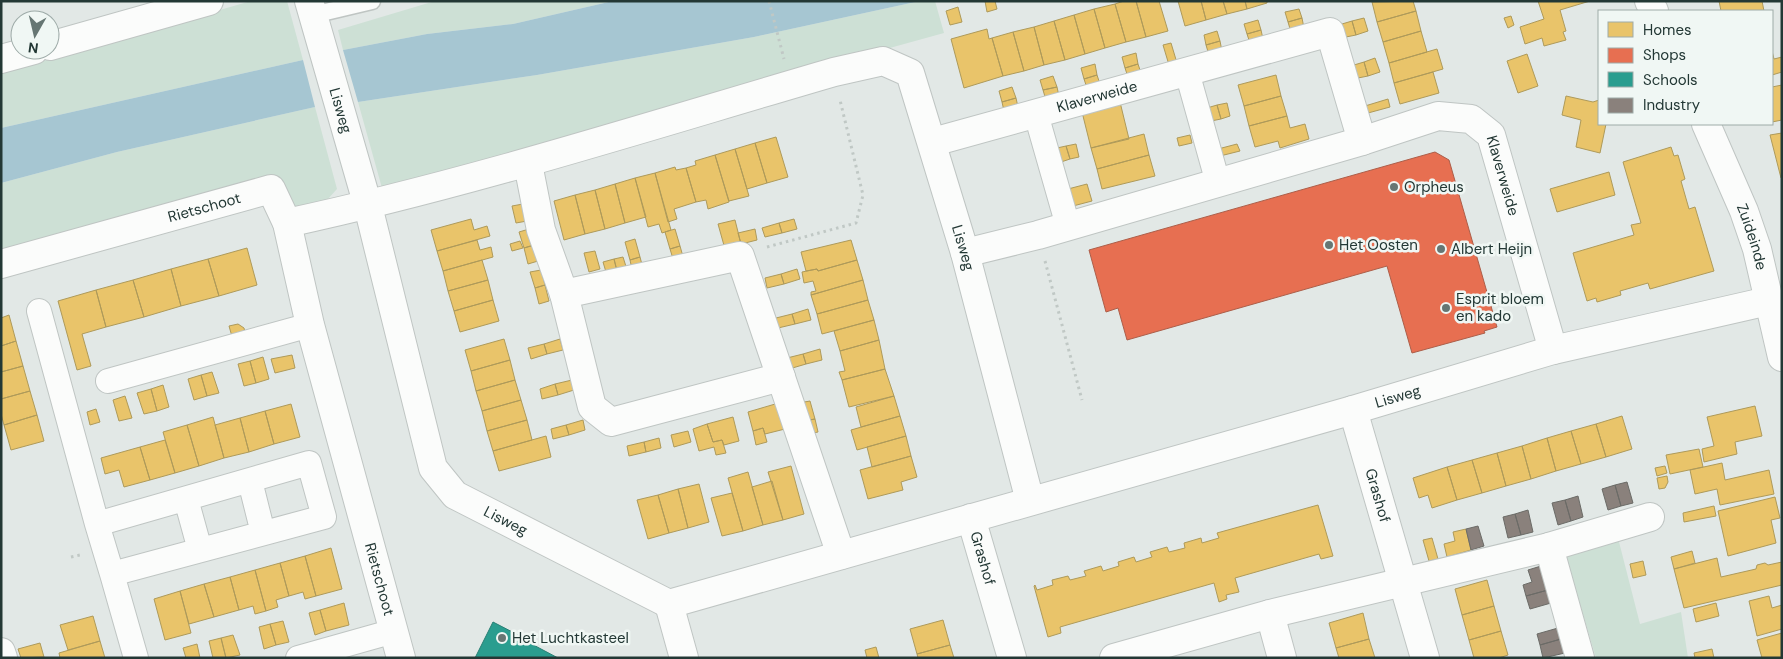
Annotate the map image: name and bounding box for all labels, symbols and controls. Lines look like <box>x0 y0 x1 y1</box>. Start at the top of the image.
north arrow <box>10 10 60 60</box>
legend <box>1598 10 1773 125</box>
text: Homes <box>1643 20 1692 40</box>
text: N <box>27 38 40 57</box>
text: Shops <box>1643 45 1686 65</box>
text: Schools <box>1643 70 1698 90</box>
street label: Klaverweide <box>1054 76 1139 117</box>
street label: Lisweg <box>324 85 357 136</box>
text: Industry <box>1643 95 1701 115</box>
street label: Klaverweide <box>1482 133 1524 218</box>
place label: Orpheus <box>1404 177 1464 197</box>
marker: Orpheus <box>1388 181 1400 193</box>
street label: Rietschoot <box>166 188 243 227</box>
street label: Zuideinde <box>1732 200 1772 272</box>
street label: Lisweg <box>947 222 979 273</box>
place label: Het Oosten <box>1339 235 1418 255</box>
marker: Het Oosten <box>1323 239 1335 251</box>
place label: Albert Heijn <box>1451 239 1532 259</box>
marker: Albert Heijn <box>1435 243 1447 255</box>
place label: Esprit bloem en kado <box>1456 289 1544 326</box>
marker: Esprit bloem en kado <box>1440 302 1452 314</box>
street label: Lisweg <box>1373 380 1423 413</box>
street label: Grashof <box>1361 466 1395 525</box>
street label: Lisweg <box>480 501 531 540</box>
street label: Grashof <box>965 529 1000 588</box>
street label: Rietschoot <box>360 541 399 618</box>
place label: Het Luchtkasteel <box>512 628 629 648</box>
marker: Het Luchtkasteel <box>496 632 508 644</box>

